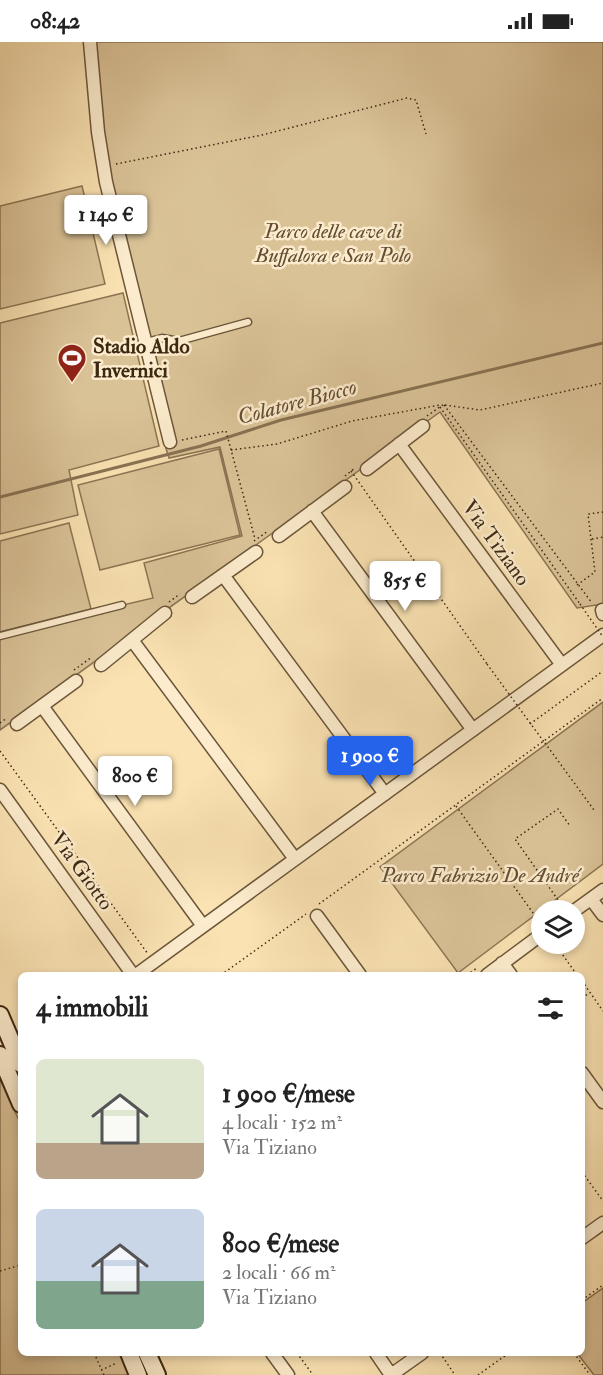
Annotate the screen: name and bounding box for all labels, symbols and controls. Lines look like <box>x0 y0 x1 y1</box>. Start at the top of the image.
text: 08:42 <box>30 7 80 35</box>
pin: 1 140 € <box>51 195 161 246</box>
text: 1 140 € <box>78 202 134 227</box>
park label: Parco delle cave di Buffalora e San Polo <box>254 218 411 269</box>
place label: Stadio Aldo Invernici <box>93 333 190 384</box>
sports icon: Stadio Aldo Invernici <box>56 342 88 384</box>
water label: Colatore Biocco <box>234 373 360 431</box>
street label: Via Tiziano <box>456 495 536 591</box>
pin: 855 € <box>363 561 447 612</box>
text: 855 € <box>384 568 426 593</box>
pin: 1 900 € <box>315 736 425 787</box>
text: 1 900 € <box>341 743 399 768</box>
pin: 800 € <box>93 756 177 807</box>
text: 800 € <box>112 763 158 788</box>
street label: Via Giotto <box>45 827 119 915</box>
park label: Parco Fabrizio De André <box>380 862 582 889</box>
map controls <box>531 900 585 954</box>
button: layers <box>531 900 585 954</box>
text: 4 immobili <box>36 992 148 1024</box>
icon: filters <box>534 992 567 1025</box>
text: 1 900 €/mese <box>222 1078 355 1110</box>
icon: home <box>84 1083 156 1155</box>
text: 4 locali · 152 m² <box>222 1110 342 1135</box>
text: Via Tiziano <box>222 1135 317 1160</box>
text: 800 €/mese <box>222 1228 339 1260</box>
icon: home <box>84 1233 156 1305</box>
text: 2 locali · 66 m² <box>222 1260 336 1285</box>
text: Via Tiziano <box>222 1285 317 1310</box>

